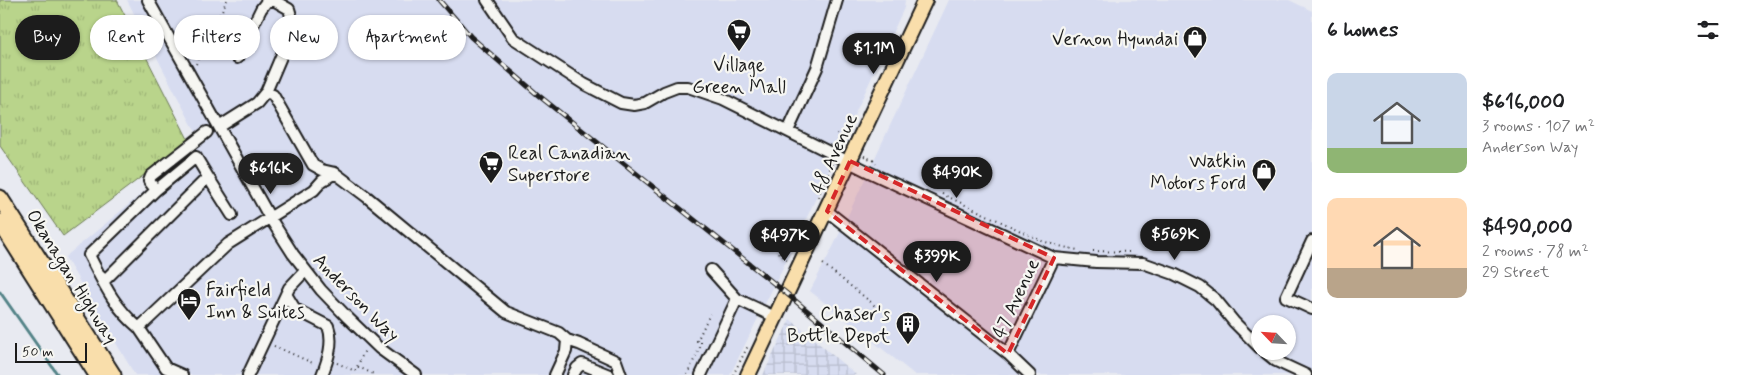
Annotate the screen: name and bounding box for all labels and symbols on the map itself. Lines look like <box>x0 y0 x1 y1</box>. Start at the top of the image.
supermarket icon: Village Green Mall <box>726 18 752 52</box>
shop icon: Vernon Hyundai <box>1182 25 1208 59</box>
place label: Vernon Hyundai <box>1052 27 1178 52</box>
pin: $1.1M <box>839 32 909 75</box>
place label: Village Green Mall <box>692 53 786 100</box>
street label: 48 Avenue <box>805 109 864 198</box>
place label: Real Canadian Superstore <box>508 141 631 188</box>
place label: Watkin Motors Ford <box>1150 149 1246 196</box>
supermarket icon: Real Canadian Superstore <box>478 150 504 184</box>
pin: $616K <box>236 152 306 195</box>
pin: $490K <box>922 156 992 199</box>
shop icon: Watkin Motors Ford <box>1251 158 1277 192</box>
street label: Okanagan Highway <box>18 205 123 350</box>
pin: $569K <box>1140 218 1210 261</box>
pin: $497K <box>750 220 820 262</box>
pin: $399K <box>902 240 972 283</box>
street label: Anderson Way <box>306 248 405 349</box>
street label: 47 Avenue <box>987 255 1046 343</box>
place label: Fairfield Inn & Suites <box>206 278 305 325</box>
hotel icon: Fairfield Inn & Suites <box>176 287 202 321</box>
place label: Chaser's Bottle Depot <box>787 302 891 349</box>
building icon: Chaser's Bottle Depot <box>895 311 921 345</box>
north arrow <box>1251 315 1296 360</box>
scale bar <box>15 340 88 363</box>

